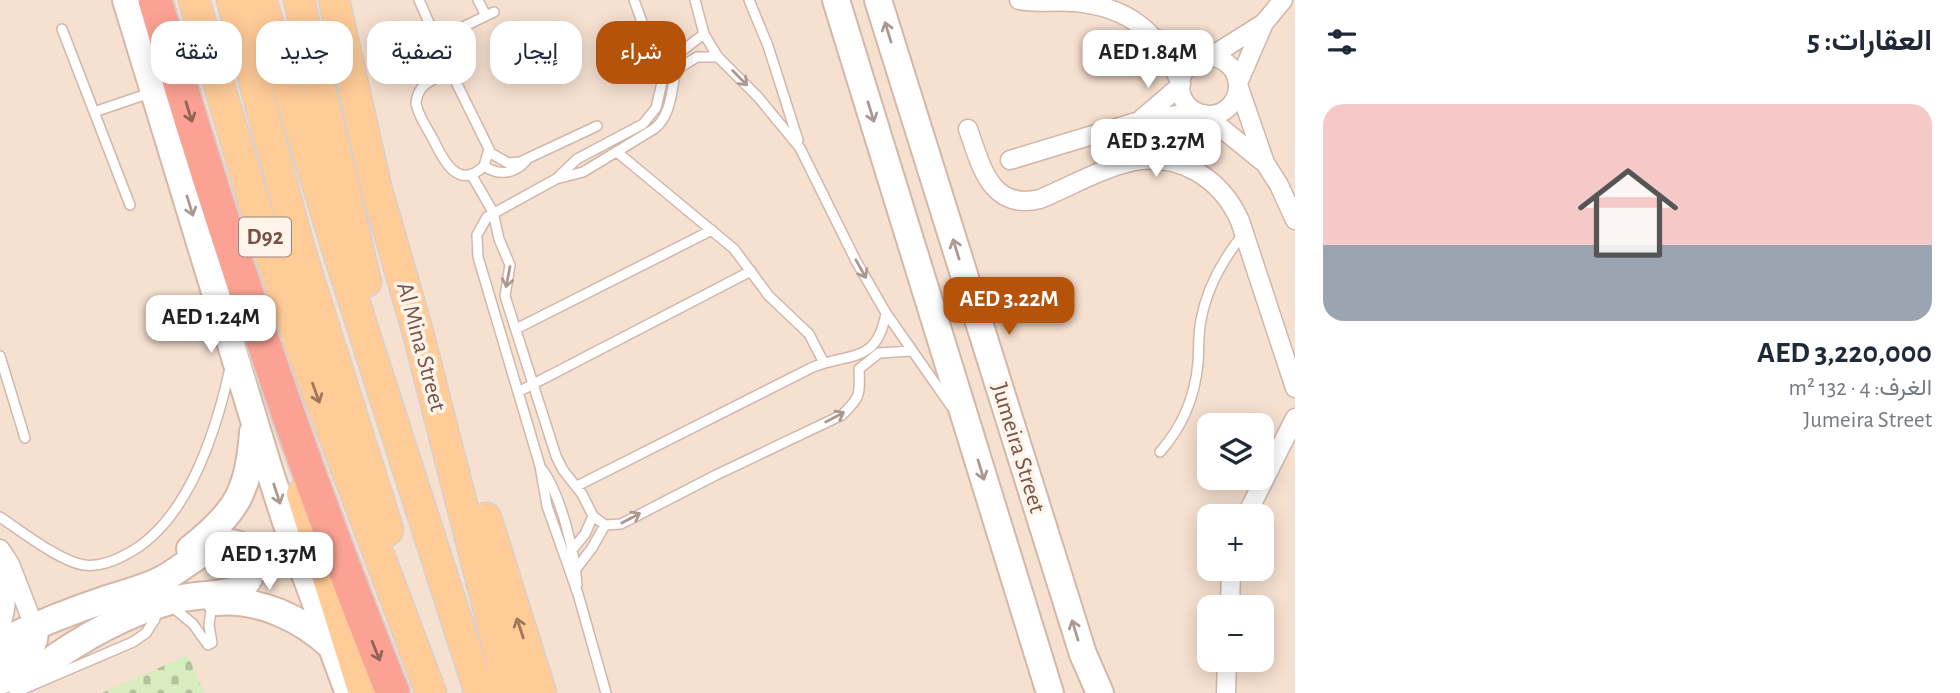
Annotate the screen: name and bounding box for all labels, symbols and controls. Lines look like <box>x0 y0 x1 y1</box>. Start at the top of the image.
chip: شقة <box>151 21 242 84</box>
chip: جديد <box>256 21 353 84</box>
chip: تصفية <box>367 21 476 84</box>
chip: إيجار <box>490 21 582 84</box>
chip: شراء <box>596 21 686 84</box>
one-way arrow <box>881 21 893 43</box>
icon: filters <box>1323 23 1361 61</box>
text: العقارات: 5 <box>1807 26 1932 56</box>
pin: AED 1.84M <box>1068 31 1228 90</box>
text: AED 1.84M <box>1099 41 1197 64</box>
one-way arrow <box>731 70 748 87</box>
one-way arrow <box>183 101 196 123</box>
one-way arrow <box>865 101 878 123</box>
pin: AED 3.27M <box>1076 120 1236 179</box>
text: AED 3.27M <box>1107 130 1205 153</box>
icon: home <box>1565 150 1691 276</box>
one-way arrow <box>184 194 197 216</box>
road number: D92 <box>239 218 291 256</box>
one-way arrow <box>949 238 962 260</box>
one-way arrow <box>854 258 868 278</box>
one-way arrow <box>500 265 514 288</box>
pin: AED 3.22M <box>929 278 1089 337</box>
street label: Al Mina Street <box>392 280 450 414</box>
text: AED 3.22M <box>959 288 1059 311</box>
pin: AED 1.24M <box>131 296 291 355</box>
text: AED 1.24M <box>162 306 260 329</box>
text: AED 3,220,000 <box>1757 338 1932 368</box>
text: الغرف: 4 · 132 m² <box>1789 377 1932 400</box>
street label: Jumeira Street <box>987 380 1049 516</box>
one-way arrow <box>311 381 324 403</box>
text: Jumeira Street <box>1803 409 1932 432</box>
one-way arrow <box>824 410 844 424</box>
map controls <box>1197 413 1274 672</box>
button: layers <box>1197 413 1274 490</box>
one-way arrow <box>976 458 989 480</box>
one-way arrow <box>272 482 285 504</box>
button: + <box>1197 504 1274 581</box>
one-way arrow <box>620 511 641 524</box>
pin: AED 1.37M <box>189 532 349 592</box>
text: AED 1.37M <box>221 543 317 566</box>
button: − <box>1197 595 1274 672</box>
one-way arrow <box>513 618 525 640</box>
one-way arrow <box>1068 619 1080 641</box>
one-way arrow <box>371 640 384 661</box>

